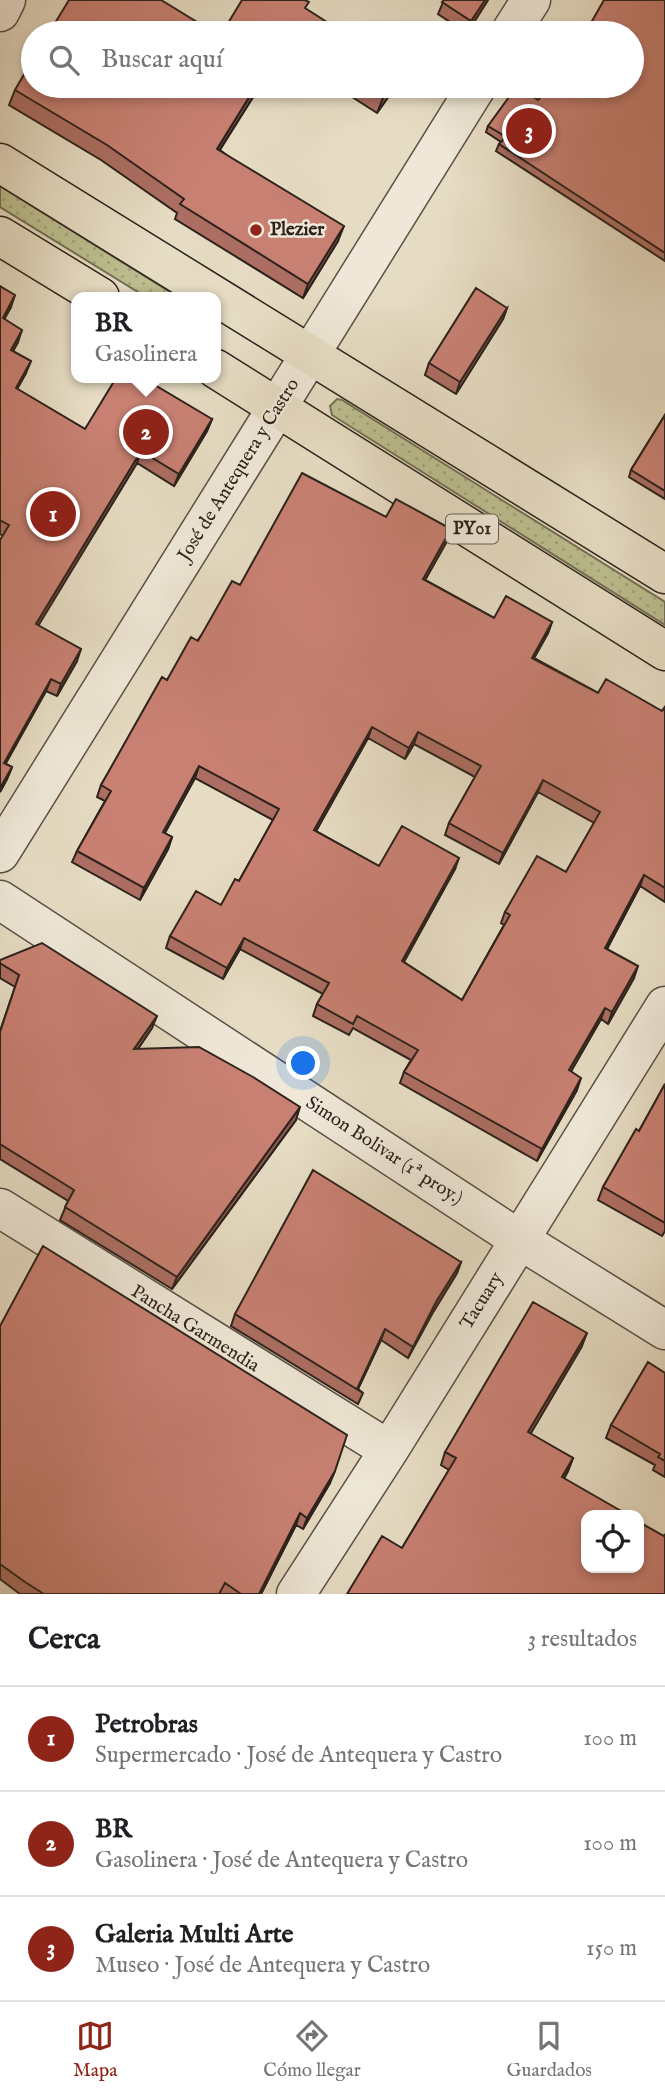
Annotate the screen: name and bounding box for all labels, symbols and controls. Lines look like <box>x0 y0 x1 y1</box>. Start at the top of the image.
search box <box>21 21 644 98</box>
icon: search <box>45 41 83 79</box>
text: Buscar aquí <box>101 43 223 76</box>
pin: 3 <box>506 105 552 157</box>
place label: Plezier <box>270 218 325 242</box>
marker: Plezier <box>248 222 264 238</box>
popup <box>71 292 221 383</box>
text: BR <box>95 307 132 340</box>
text: Gasolinera <box>95 340 197 369</box>
street label: José de Antequera y Castro <box>172 374 305 568</box>
pin: 2 <box>123 406 169 458</box>
pin: 1 <box>30 488 76 540</box>
road number: PY01 <box>446 514 498 544</box>
your location <box>286 1046 320 1080</box>
street label: Simon Bolivar (1ª proy.) <box>301 1091 467 1211</box>
street label: Tacuary <box>455 1267 509 1334</box>
street label: Pancha Garmendia <box>126 1280 264 1379</box>
map controls <box>581 1510 644 1573</box>
button: locate <box>581 1510 644 1573</box>
text: Cerca <box>28 1621 100 1659</box>
text: 3 resultados <box>527 1625 637 1654</box>
text: Petrobras <box>95 1708 198 1741</box>
text: 1 <box>47 1724 55 1753</box>
text: 100 m <box>583 1724 637 1753</box>
text: Supermercado · José de Antequera y Castro <box>95 1741 502 1770</box>
text: BR <box>95 1813 132 1846</box>
text: 2 <box>46 1829 56 1858</box>
text: 100 m <box>583 1829 637 1858</box>
text: Gasolinera · José de Antequera y Castro <box>95 1846 468 1875</box>
text: Galeria Multi Arte <box>95 1918 294 1951</box>
text: 3 <box>47 1934 55 1963</box>
text: 150 m <box>586 1934 637 1963</box>
text: Museo · José de Antequera y Castro <box>95 1951 430 1980</box>
tab: Mapa <box>73 2017 118 2083</box>
tab: Cómo llegar <box>263 2017 361 2083</box>
tab: Guardados <box>507 2017 592 2083</box>

